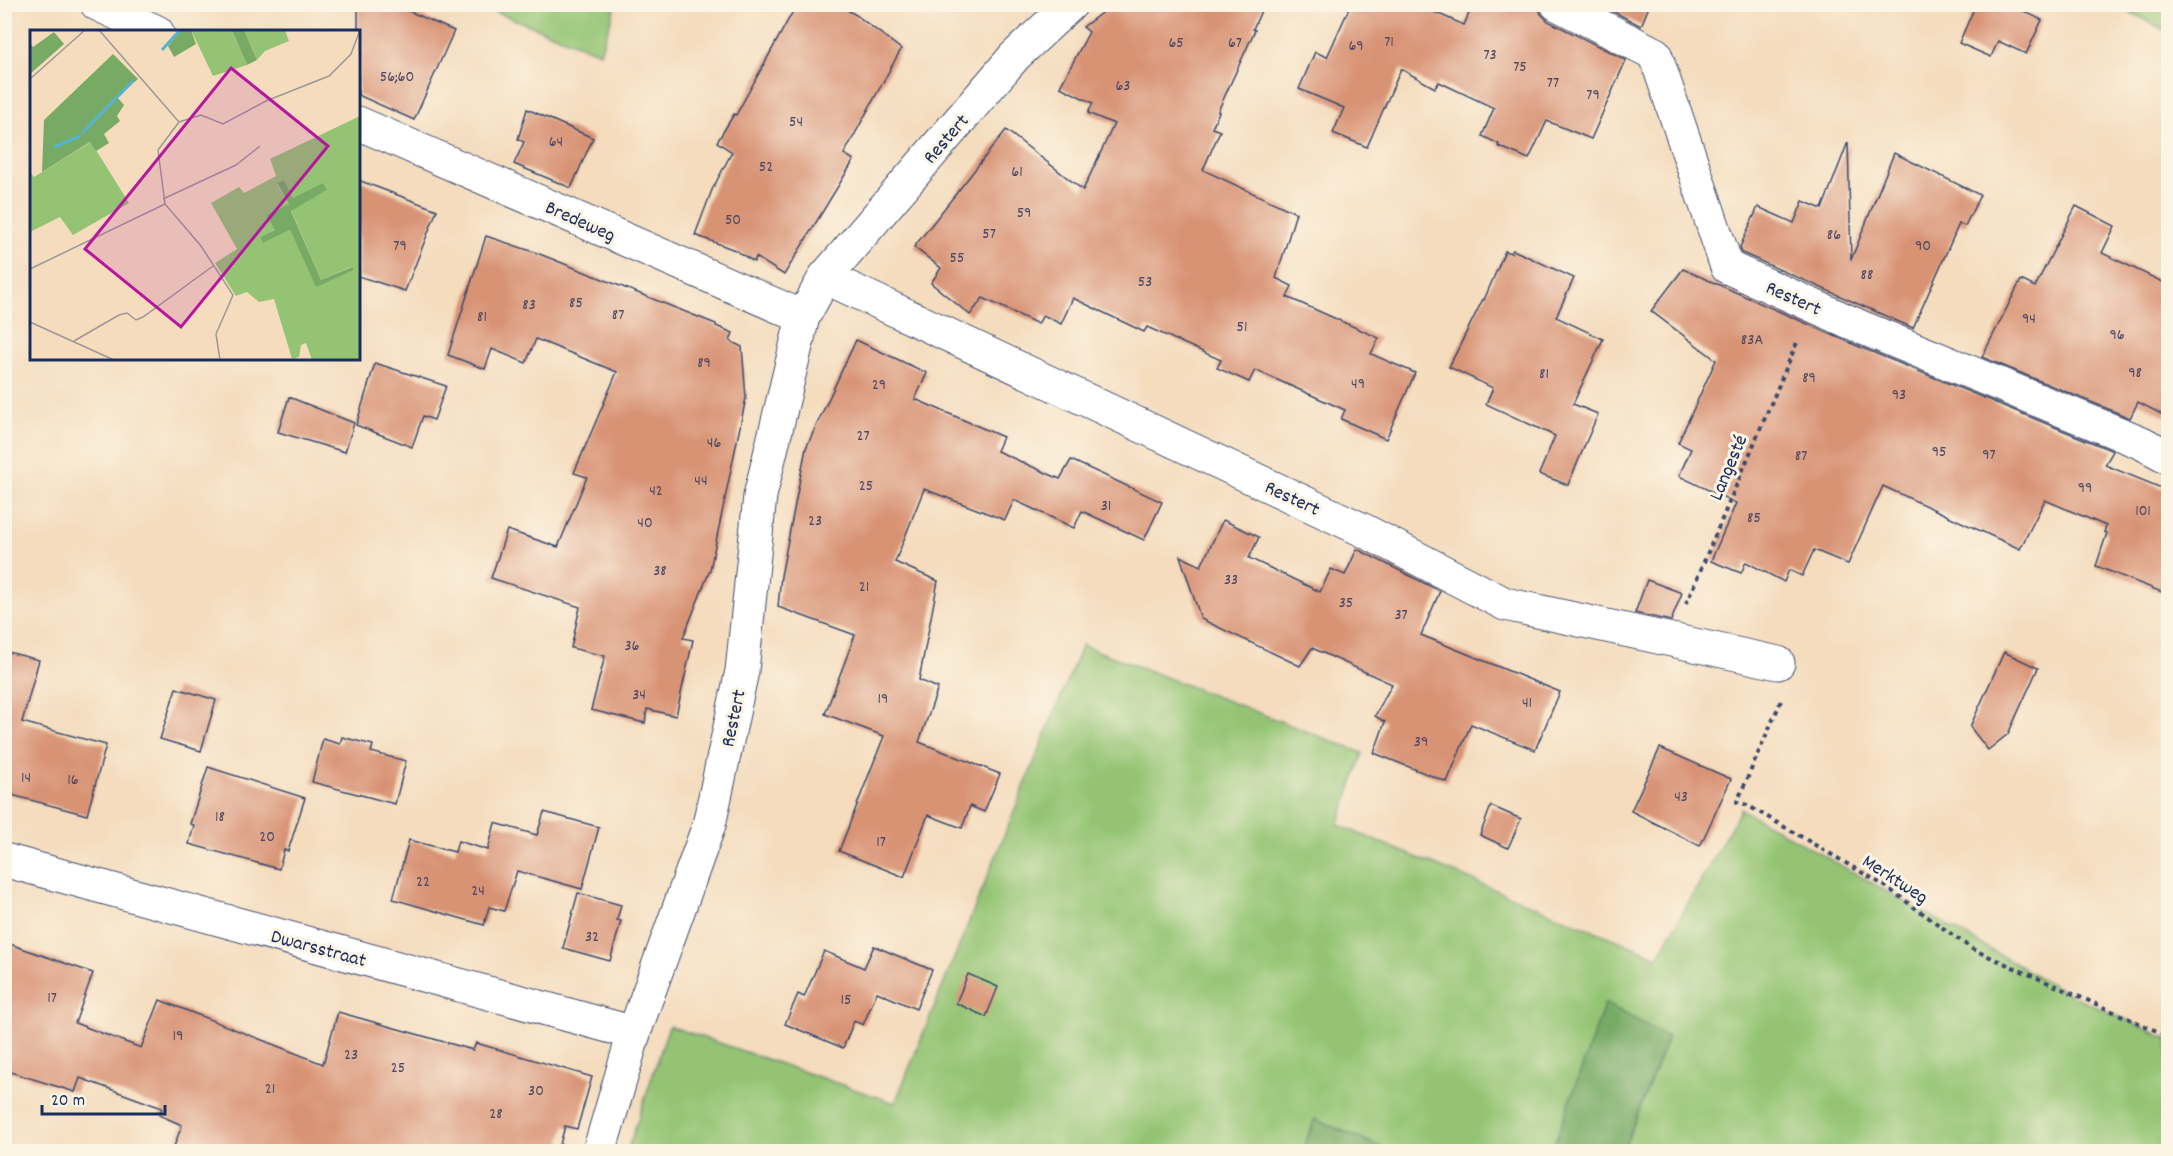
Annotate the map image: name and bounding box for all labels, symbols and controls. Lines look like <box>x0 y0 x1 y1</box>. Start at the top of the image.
inset map <box>30 30 360 360</box>
house number: 71 <box>1384 31 1394 54</box>
house number: 65 <box>1168 32 1184 55</box>
house number: 67 <box>1228 32 1242 55</box>
house number: 69 <box>1348 35 1364 58</box>
house number: 73 <box>1483 44 1497 67</box>
house number: 75 <box>1513 56 1527 79</box>
house number: 56;60 <box>380 66 414 89</box>
house number: 77 <box>1547 72 1559 95</box>
house number: 63 <box>1116 75 1130 98</box>
house number: 79 <box>1586 84 1600 107</box>
street label: Restert <box>918 109 977 171</box>
house number: 54 <box>789 111 803 134</box>
house number: 64 <box>549 131 563 154</box>
house number: 52 <box>759 156 773 179</box>
house number: 61 <box>1011 161 1023 184</box>
street label: Bredeweg <box>540 195 619 251</box>
house number: 59 <box>1017 202 1031 225</box>
house number: 50 <box>725 209 741 232</box>
house number: 57 <box>982 223 996 246</box>
house number: 86 <box>1827 224 1841 247</box>
house number: 79 <box>393 235 407 258</box>
house number: 90 <box>1915 235 1931 258</box>
house number: 55 <box>950 247 964 270</box>
house number: 88 <box>1861 264 1873 287</box>
house number: 53 <box>1138 271 1152 294</box>
street label: Restert <box>1761 275 1825 324</box>
house number: 85 <box>569 292 583 315</box>
house number: 83 <box>522 294 536 317</box>
house number: 87 <box>612 304 624 327</box>
house number: 81 <box>477 306 487 329</box>
house number: 94 <box>2022 308 2036 331</box>
house number: 51 <box>1237 316 1247 339</box>
house number: 96 <box>2109 324 2125 347</box>
house number: 83A <box>1741 329 1763 352</box>
house number: 89 <box>697 352 711 375</box>
house number: 98 <box>2128 362 2142 385</box>
house number: 81 <box>1539 363 1549 386</box>
house number: 89 <box>1802 367 1816 390</box>
house number: 49 <box>1351 373 1365 396</box>
house number: 29 <box>872 374 886 397</box>
house number: 93 <box>1892 384 1906 407</box>
house number: 27 <box>856 425 870 448</box>
street label: Langesté <box>1703 431 1756 505</box>
house number: 46 <box>707 432 721 455</box>
house number: 95 <box>1932 441 1946 464</box>
house number: 97 <box>1982 444 1996 467</box>
house number: 87 <box>1795 445 1807 468</box>
house number: 44 <box>694 470 708 493</box>
house number: 25 <box>859 475 873 498</box>
street label: Restert <box>1260 475 1324 525</box>
house number: 99 <box>2078 477 2092 500</box>
house number: 42 <box>649 480 663 503</box>
house number: 31 <box>1101 495 1111 518</box>
house number: 101 <box>2135 500 2151 523</box>
house number: 85 <box>1747 507 1761 530</box>
house number: 23 <box>808 510 822 533</box>
house number: 40 <box>637 512 653 535</box>
house number: 38 <box>653 560 667 583</box>
house number: 33 <box>1224 569 1238 592</box>
house number: 21 <box>859 576 869 599</box>
house number: 35 <box>1339 592 1353 615</box>
house number: 37 <box>1394 604 1408 627</box>
house number: 36 <box>625 635 640 658</box>
house number: 34 <box>632 684 646 707</box>
street label: Restert <box>715 687 755 750</box>
house number: 19 <box>878 688 888 711</box>
house number: 41 <box>1522 692 1532 715</box>
house number: 39 <box>1414 731 1428 754</box>
house number: 14 <box>21 767 31 790</box>
house number: 16 <box>67 769 79 792</box>
house number: 43 <box>1674 786 1688 809</box>
house number: 18 <box>215 806 225 829</box>
house number: 20 <box>259 826 275 849</box>
house number: 17 <box>876 831 886 854</box>
street label: Merktweg <box>1856 849 1933 912</box>
house number: 22 <box>416 871 430 894</box>
house number: 24 <box>471 880 485 903</box>
street label: Dwarsstraat <box>267 924 369 976</box>
house number: 32 <box>585 926 599 949</box>
house number: 17 <box>47 987 57 1010</box>
house number: 15 <box>841 989 851 1012</box>
house number: 19 <box>173 1025 183 1048</box>
house number: 23 <box>344 1044 358 1067</box>
house number: 25 <box>391 1057 405 1080</box>
scale bar <box>42 1078 165 1116</box>
house number: 21 <box>265 1078 275 1101</box>
house number: 30 <box>528 1080 544 1103</box>
text: 20 m <box>51 1089 85 1114</box>
house number: 28 <box>489 1103 503 1126</box>

